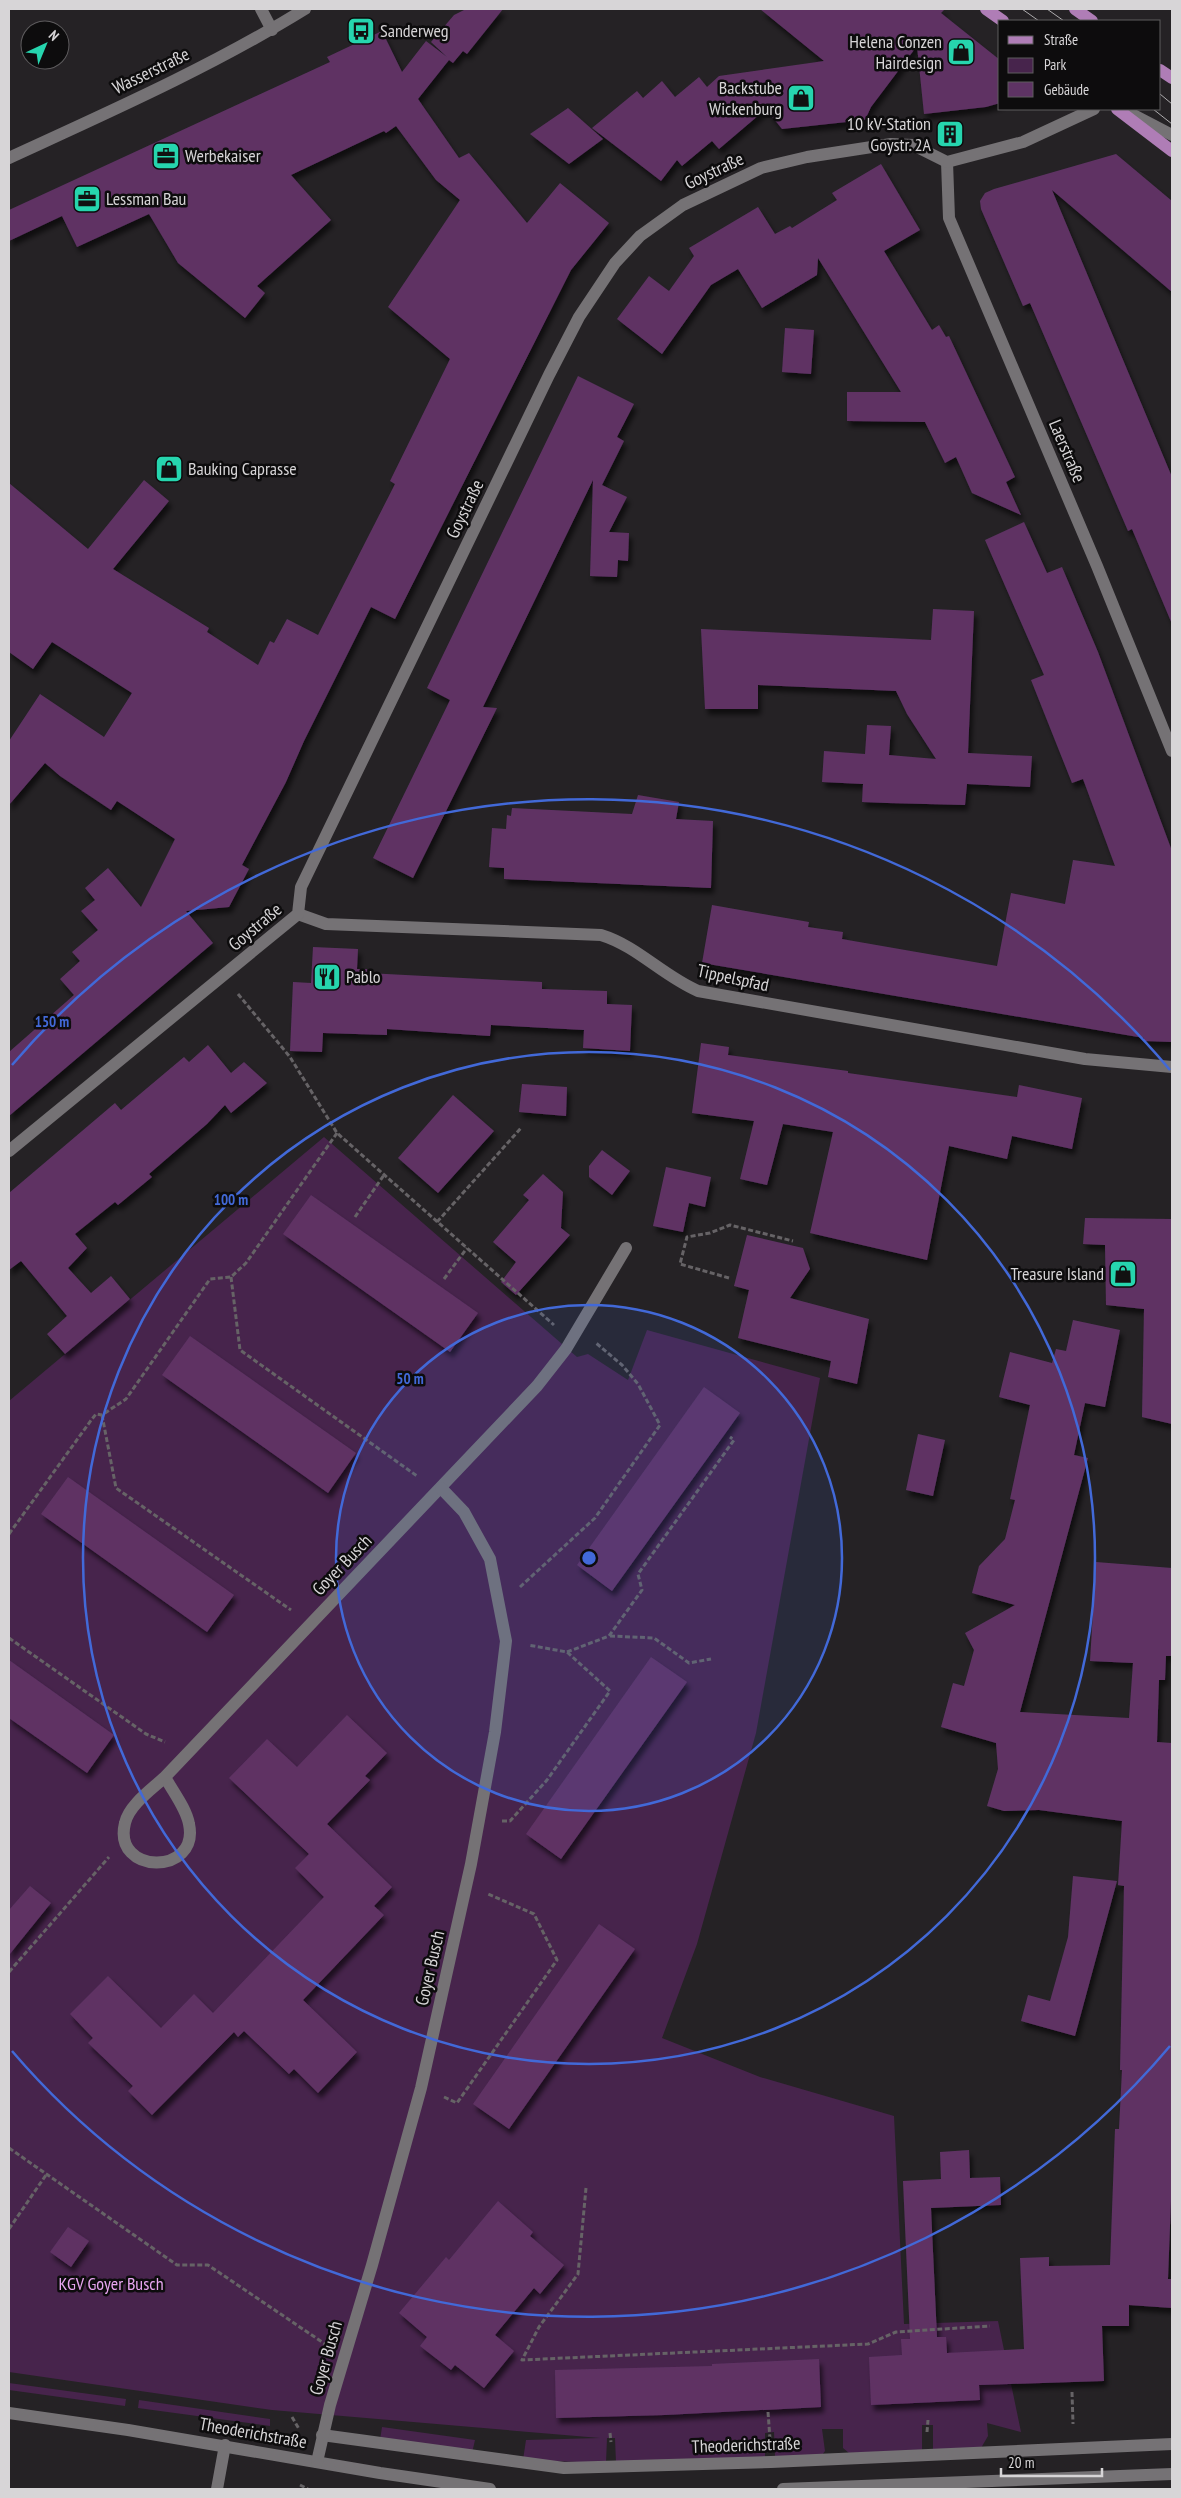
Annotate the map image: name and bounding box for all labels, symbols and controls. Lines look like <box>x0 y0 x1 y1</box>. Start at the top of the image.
bus stop icon: Sanderweg <box>346 16 376 46</box>
place label: Sanderweg <box>380 19 449 42</box>
north arrow <box>20 20 70 70</box>
legend <box>998 20 1161 110</box>
text: N <box>45 27 63 45</box>
place label: Helena Conzen Hairdesign <box>849 30 942 74</box>
text: Straße <box>1044 30 1078 49</box>
shop icon: Helena Conzen Hairdesign <box>946 37 976 67</box>
street label: Wasserstraße <box>109 42 193 99</box>
text: Park <box>1044 55 1066 74</box>
place label: Backstube Wickenburg <box>709 76 782 120</box>
text: Gebäude <box>1044 80 1089 99</box>
shop icon: Backstube Wickenburg <box>786 83 816 113</box>
place label: 10 kV-Station Goystr. 2A <box>847 112 931 156</box>
building icon: 10 kV-Station Goystr. 2A <box>935 119 965 149</box>
office icon: Werbekaiser <box>151 141 181 171</box>
place label: Werbekaiser <box>185 144 261 167</box>
street label: Goystraße <box>681 147 747 194</box>
office icon: Lessman Bau <box>72 184 102 214</box>
place label: Lessman Bau <box>106 187 186 210</box>
street label: Laerstraße <box>1044 416 1091 486</box>
shop icon: Bauking Caprasse <box>154 454 184 484</box>
place label: Bauking Caprasse <box>188 457 297 480</box>
street label: Goystraße <box>440 476 489 542</box>
street label: Goystraße <box>223 898 286 956</box>
street label: Tippelspfad <box>695 959 771 996</box>
restaurant icon: Pablo <box>312 962 342 992</box>
place label: Pablo <box>346 965 381 988</box>
text: 150 m <box>35 1012 69 1031</box>
text: 100 m <box>214 1190 248 1209</box>
shop icon: Treasure Island <box>1108 1259 1138 1289</box>
place label: Treasure Island <box>1010 1262 1104 1285</box>
text: 50 m <box>396 1369 424 1388</box>
street label: Goyer Busch <box>307 1529 376 1600</box>
centre of rings <box>580 1549 598 1567</box>
street label: Goyer Busch <box>410 1928 449 2008</box>
park label: KGV Goyer Busch <box>58 2272 164 2295</box>
street label: Goyer Busch <box>304 2318 347 2398</box>
street label: Theoderichstraße <box>198 2412 309 2453</box>
street label: Theoderichstraße <box>691 2431 801 2458</box>
scale bar <box>1001 2446 1102 2478</box>
text: 20 m <box>1008 2453 1034 2472</box>

